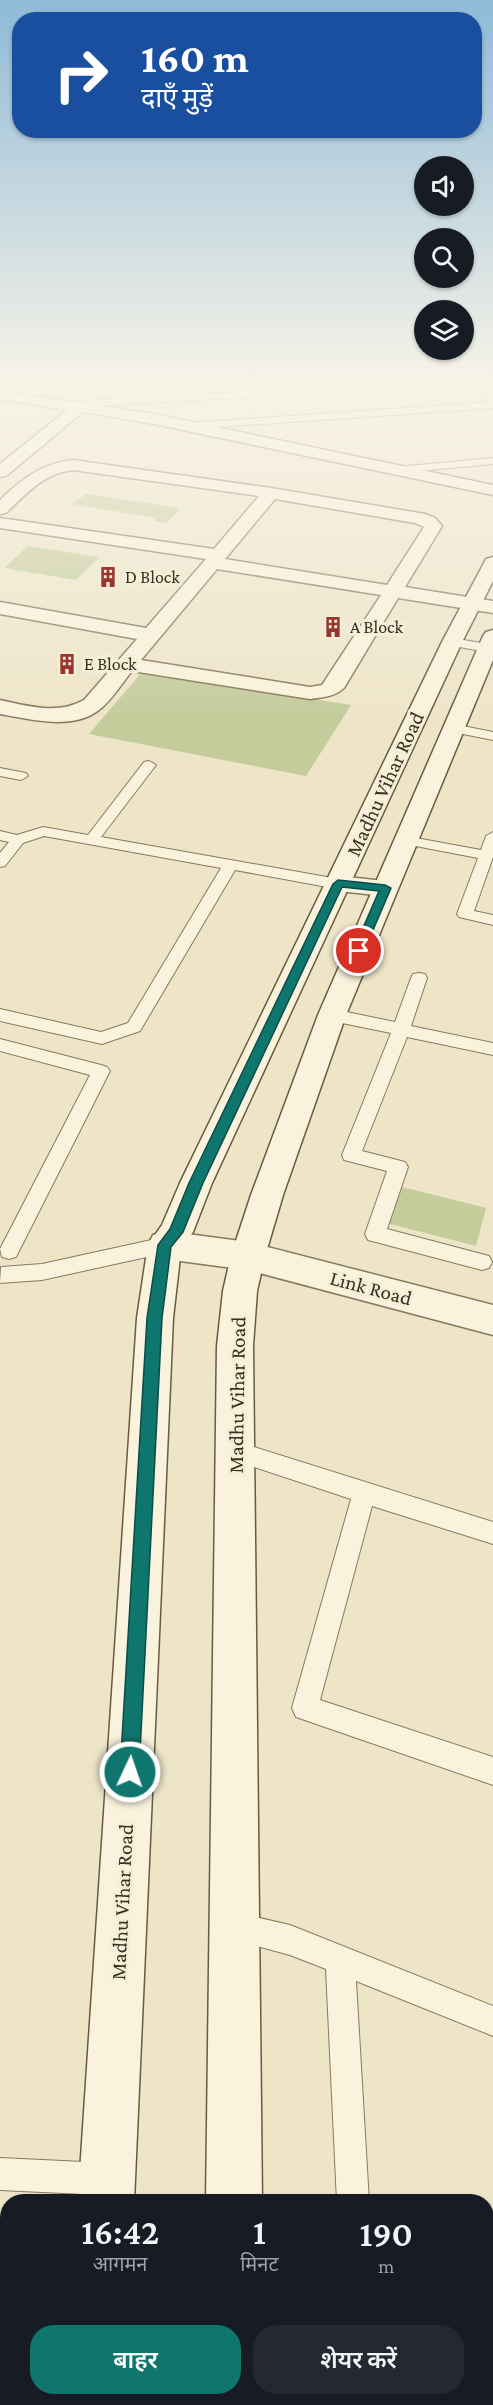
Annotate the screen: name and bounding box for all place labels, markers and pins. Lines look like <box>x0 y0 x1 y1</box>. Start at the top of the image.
building icon: D Block <box>96 565 120 589</box>
place label: D Block <box>125 567 180 587</box>
building icon: A Block <box>321 615 345 639</box>
place label: A Block <box>350 617 403 637</box>
building icon: E Block <box>55 652 79 676</box>
place label: E Block <box>84 654 137 674</box>
pin <box>333 925 384 976</box>

